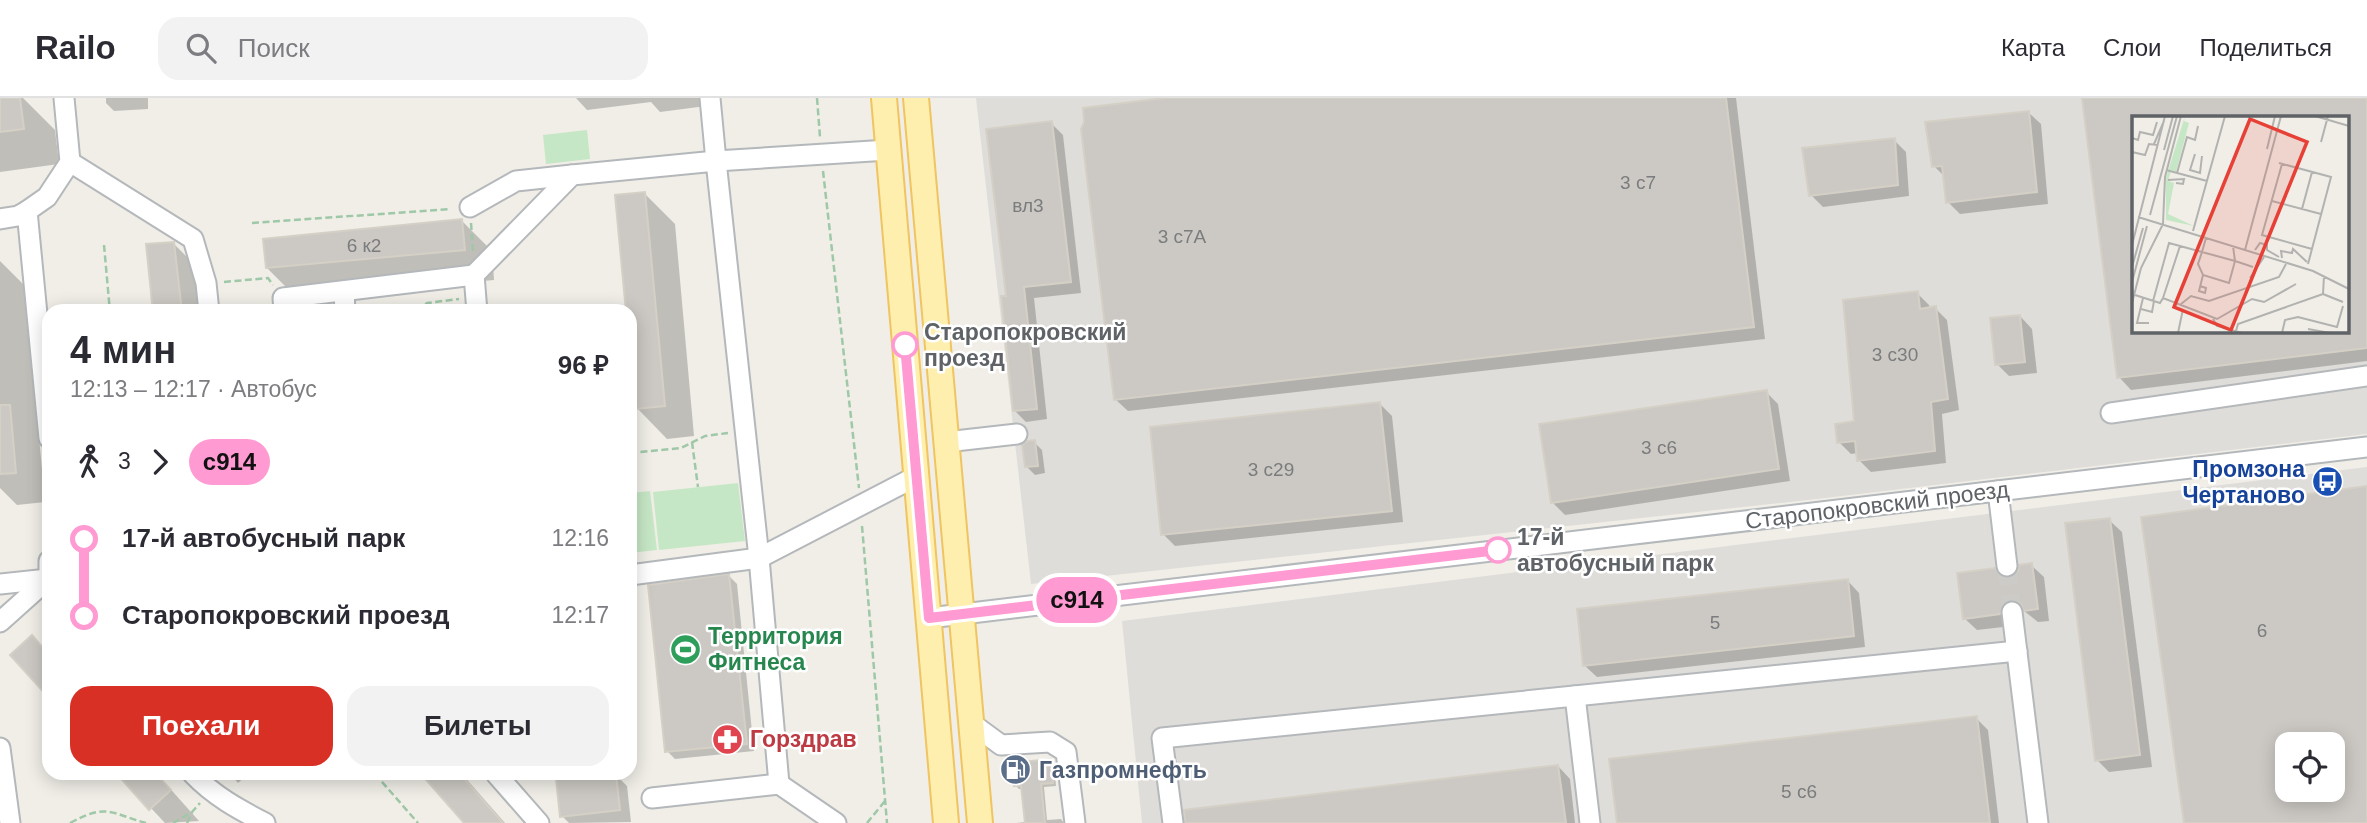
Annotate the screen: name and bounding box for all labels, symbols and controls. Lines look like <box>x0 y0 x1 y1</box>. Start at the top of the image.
search box <box>158 17 648 80</box>
text: Railo <box>35 29 116 66</box>
icon: search <box>182 29 220 67</box>
text: Поиск <box>238 33 310 63</box>
text: Карта <box>2001 34 2065 61</box>
text: Слои <box>2103 34 2161 61</box>
text: Поделиться <box>2199 34 2332 61</box>
inset map <box>2132 116 2350 332</box>
house number: 3 с7 <box>1620 172 1656 193</box>
house number: вл3 <box>1012 195 1044 216</box>
house number: 3 с7А <box>1158 226 1207 247</box>
house number: 6 к2 <box>347 235 381 256</box>
place label: Старопокровский проезд <box>924 319 1126 371</box>
text: 4 мин <box>70 329 176 371</box>
marker: Старопокровский проезд <box>892 332 918 358</box>
house number: 3 с30 <box>1872 344 1918 365</box>
text: 96 ₽ <box>558 350 609 380</box>
text: 12:13 – 12:17 · Автобус <box>70 376 317 402</box>
house number: 3 с6 <box>1641 437 1677 458</box>
icon: walk <box>70 443 108 481</box>
icon: forward <box>141 443 179 481</box>
text: 3 <box>118 448 131 474</box>
text: с914 <box>203 448 256 475</box>
place label: Промзона Чертаново <box>2182 456 2305 508</box>
house number: 3 с29 <box>1248 459 1294 480</box>
bus stop icon: Промзона Чертаново <box>2311 465 2345 499</box>
street label: Старопокровский проезд <box>1744 476 2011 534</box>
text: 17-й автобусный парк <box>122 523 405 553</box>
place label: 17-й автобусный парк <box>1517 524 1714 576</box>
text: 12:16 <box>551 525 609 551</box>
marker: 17-й автобусный парк <box>1485 537 1511 563</box>
line badge: с914 <box>1028 577 1126 623</box>
text: с914 <box>1050 586 1104 613</box>
text: Старопокровский проезд <box>122 600 449 630</box>
text: 12:17 <box>551 602 609 628</box>
house number: 5 <box>1710 612 1720 633</box>
house number: 6 <box>2257 620 2267 641</box>
place label: Территория Фитнеса <box>708 623 843 675</box>
sports icon: Территория Фитнеса <box>668 632 702 666</box>
button: Поехали <box>70 686 333 766</box>
button: Билеты <box>347 686 609 766</box>
pharmacy icon: Горздрав <box>710 722 744 756</box>
place label: Горздрав <box>750 726 857 752</box>
map controls <box>2275 732 2345 802</box>
button: locate <box>2275 732 2345 802</box>
fuel station icon: Газпромнефть <box>999 753 1033 787</box>
place label: Газпромнефть <box>1039 757 1207 783</box>
house number: 5 с6 <box>1781 781 1817 802</box>

